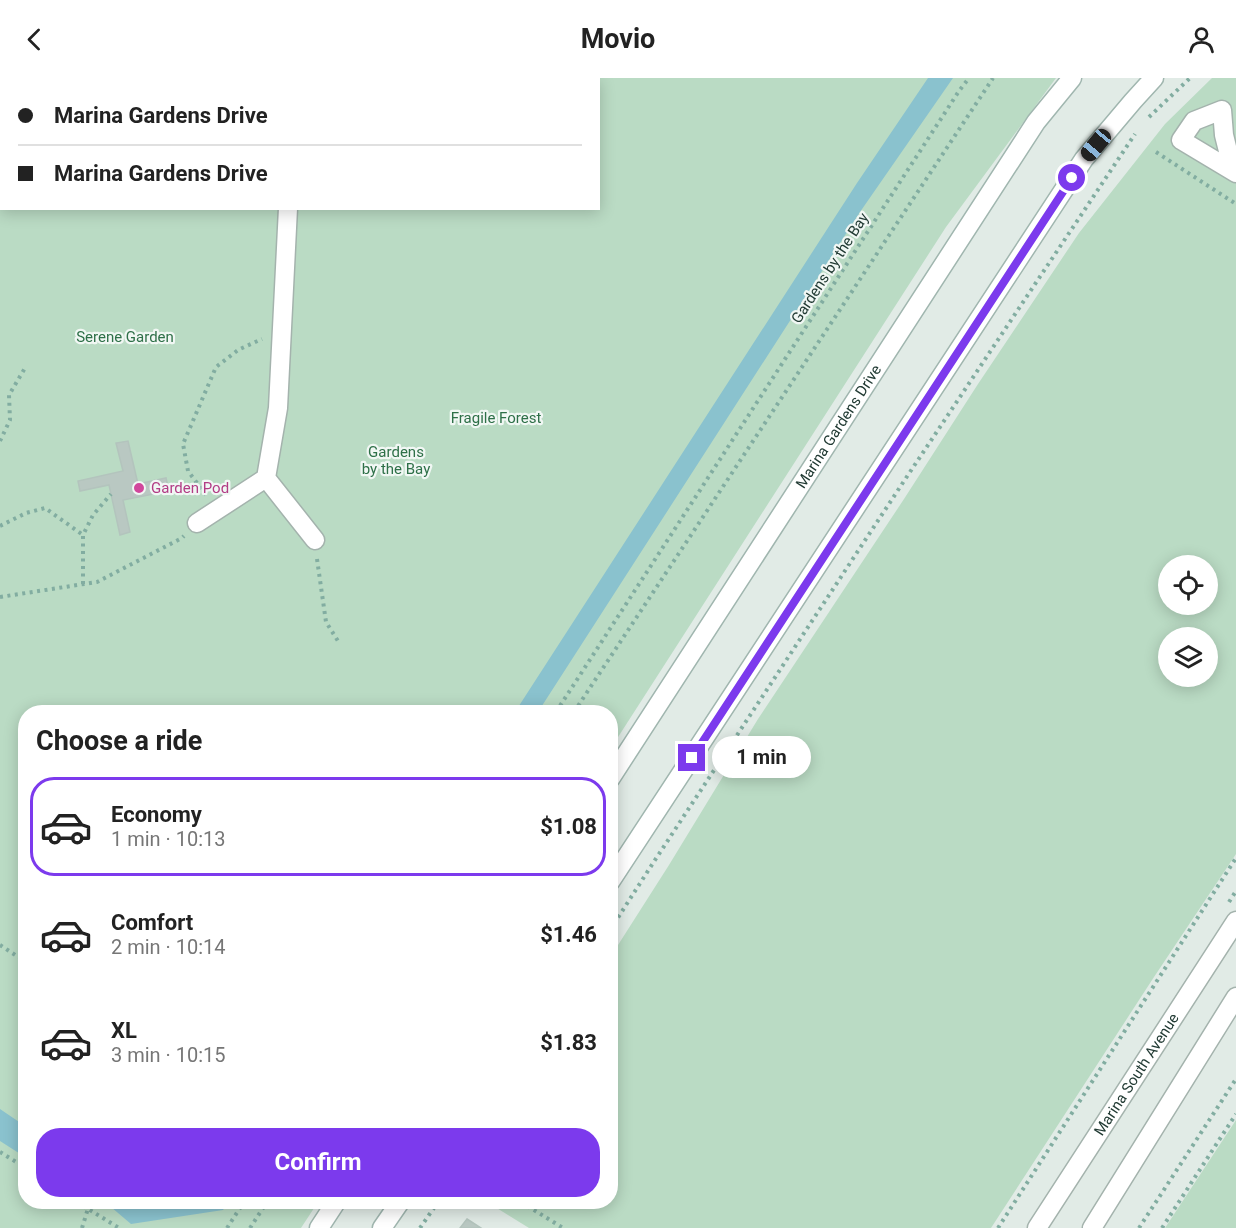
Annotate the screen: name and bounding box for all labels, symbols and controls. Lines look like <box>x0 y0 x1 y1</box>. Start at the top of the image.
icon: back <box>18 23 51 56</box>
text: Movio <box>581 23 655 55</box>
icon: person <box>1185 23 1218 56</box>
text: Marina Gardens Drive <box>54 103 268 128</box>
car <box>1078 125 1114 165</box>
text: Marina Gardens Drive <box>54 161 268 186</box>
route start <box>1058 164 1085 191</box>
street label: Gardens by the Bay <box>788 209 872 327</box>
park label: Serene Garden <box>76 328 174 346</box>
street label: Marina Gardens Drive <box>792 361 885 492</box>
park label: Fragile Forest <box>451 409 541 427</box>
park label: Gardens by the Bay <box>362 443 430 478</box>
place label: Garden Pod <box>151 479 229 497</box>
marker: Garden Pod <box>132 481 146 495</box>
map controls <box>1158 555 1218 687</box>
button: locate <box>1158 555 1218 615</box>
button: layers <box>1158 627 1218 687</box>
text: Choose a ride <box>36 725 202 757</box>
callout: 1 min <box>713 737 812 779</box>
route end <box>678 744 705 771</box>
text: 1 min <box>736 745 787 769</box>
icon: car <box>39 800 93 854</box>
text: Economy <box>111 802 202 827</box>
text: $1.08 <box>540 814 597 839</box>
text: 1 min · 10:13 <box>111 827 226 851</box>
icon: car <box>39 908 93 962</box>
text: Comfort <box>111 910 193 935</box>
text: $1.46 <box>540 922 597 947</box>
text: 2 min · 10:14 <box>111 935 226 959</box>
street label: Marina South Avenue <box>1090 1010 1183 1139</box>
icon: car <box>39 1016 93 1070</box>
text: XL <box>111 1018 137 1043</box>
text: $1.83 <box>540 1030 597 1055</box>
text: 3 min · 10:15 <box>111 1043 226 1067</box>
button: Confirm <box>36 1128 600 1197</box>

